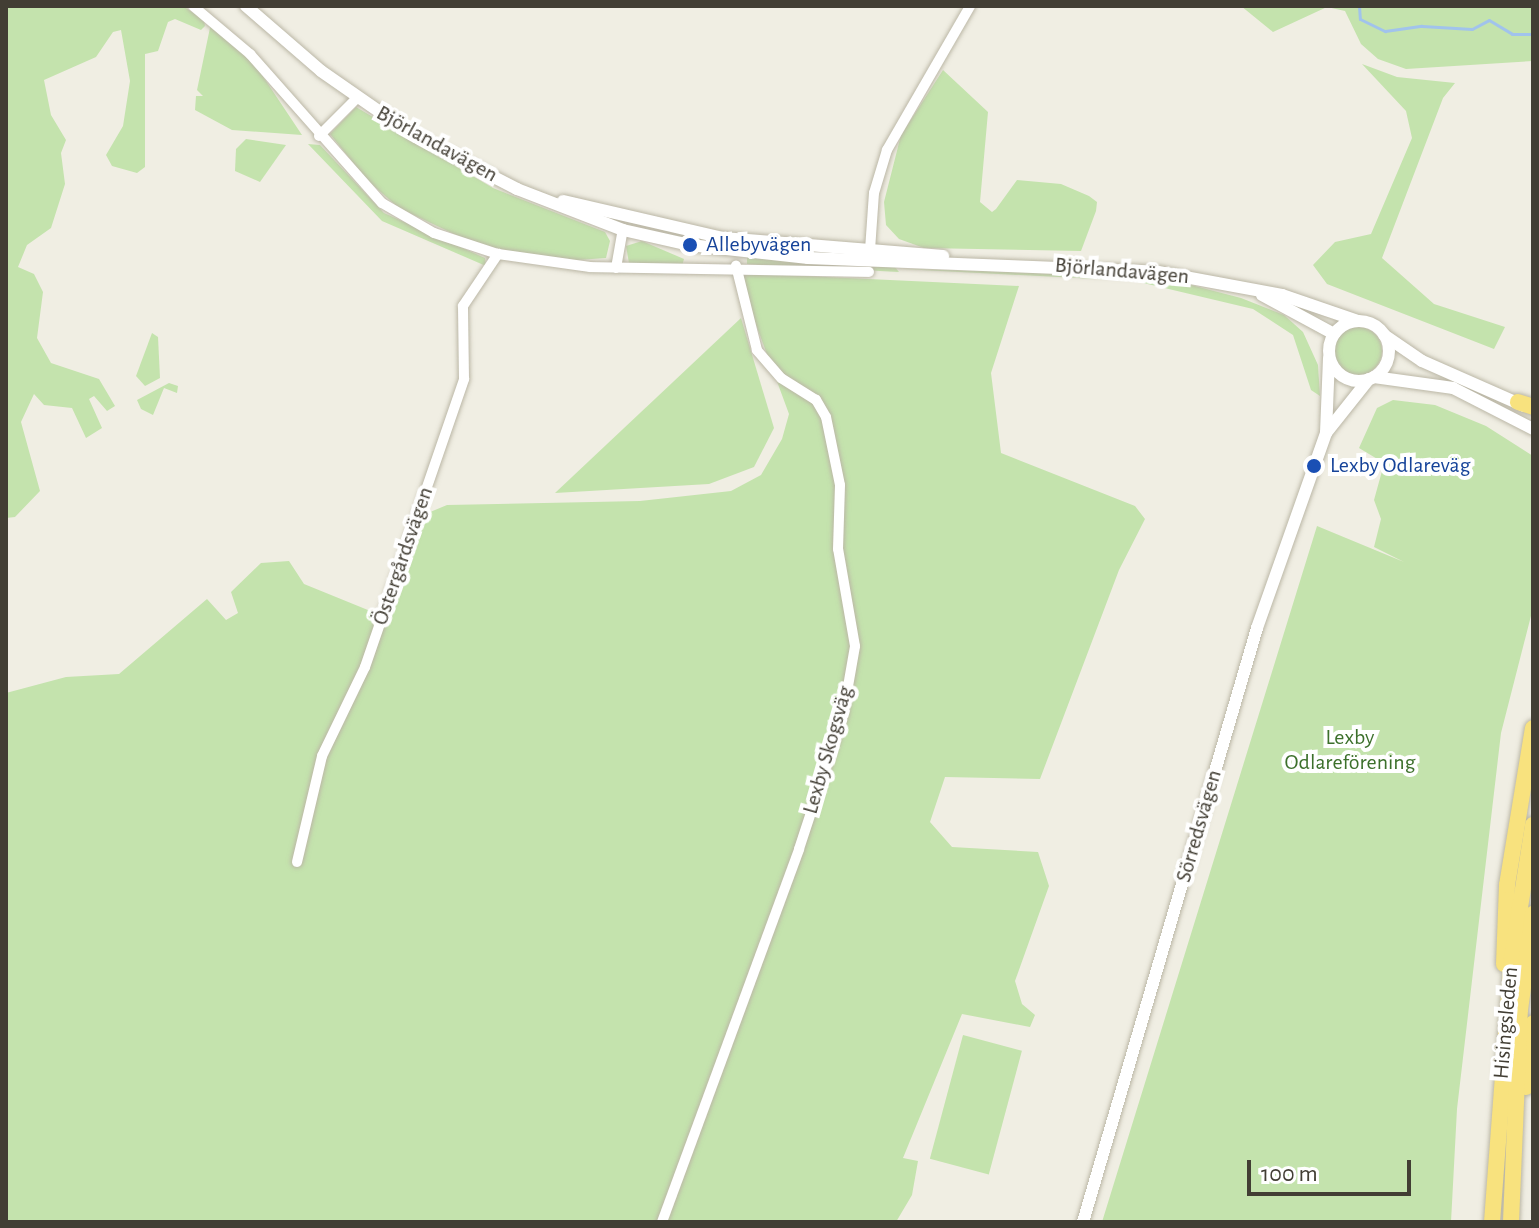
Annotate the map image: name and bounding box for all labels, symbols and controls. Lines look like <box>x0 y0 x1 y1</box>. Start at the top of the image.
street label: Björlandavägen <box>372 100 502 188</box>
place label: Allebyvägen <box>706 232 811 258</box>
marker: Allebyvägen <box>681 236 699 254</box>
street label: Björlandavägen <box>1054 252 1190 290</box>
place label: Lexby Odlareväg <box>1330 453 1470 479</box>
marker: Lexby Odlareväg <box>1305 457 1323 475</box>
street label: Östergårdsvägen <box>367 483 439 629</box>
street label: Lexby Skogsväg <box>797 683 859 817</box>
park label: Lexby Odlareförening <box>1285 724 1415 776</box>
street label: Sörredsvägen <box>1170 767 1228 885</box>
street label: Hisingsleden <box>1488 966 1524 1080</box>
scale bar <box>1251 1144 1415 1194</box>
text: 100 m <box>1261 1162 1318 1186</box>

